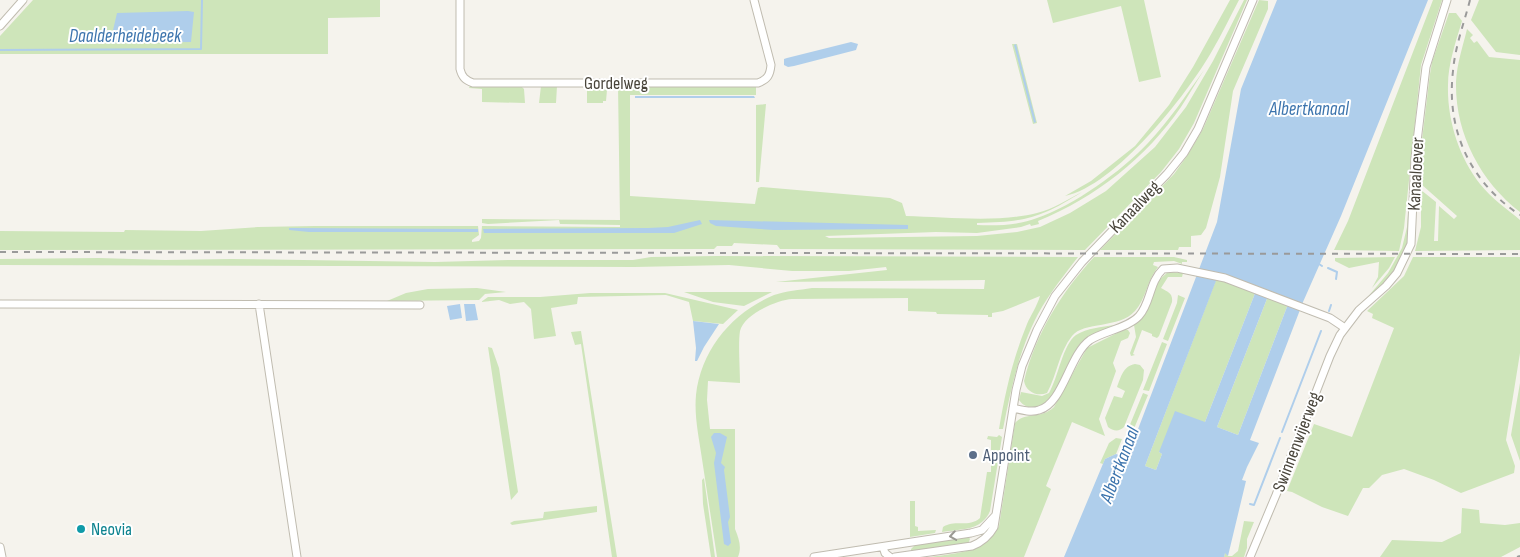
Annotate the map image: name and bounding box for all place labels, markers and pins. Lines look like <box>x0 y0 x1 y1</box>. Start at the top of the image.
place label: Appoint <box>982 445 1031 466</box>
marker: Appoint <box>967 449 979 461</box>
place label: Neovia <box>91 519 132 540</box>
marker: Neovia <box>75 523 87 535</box>

